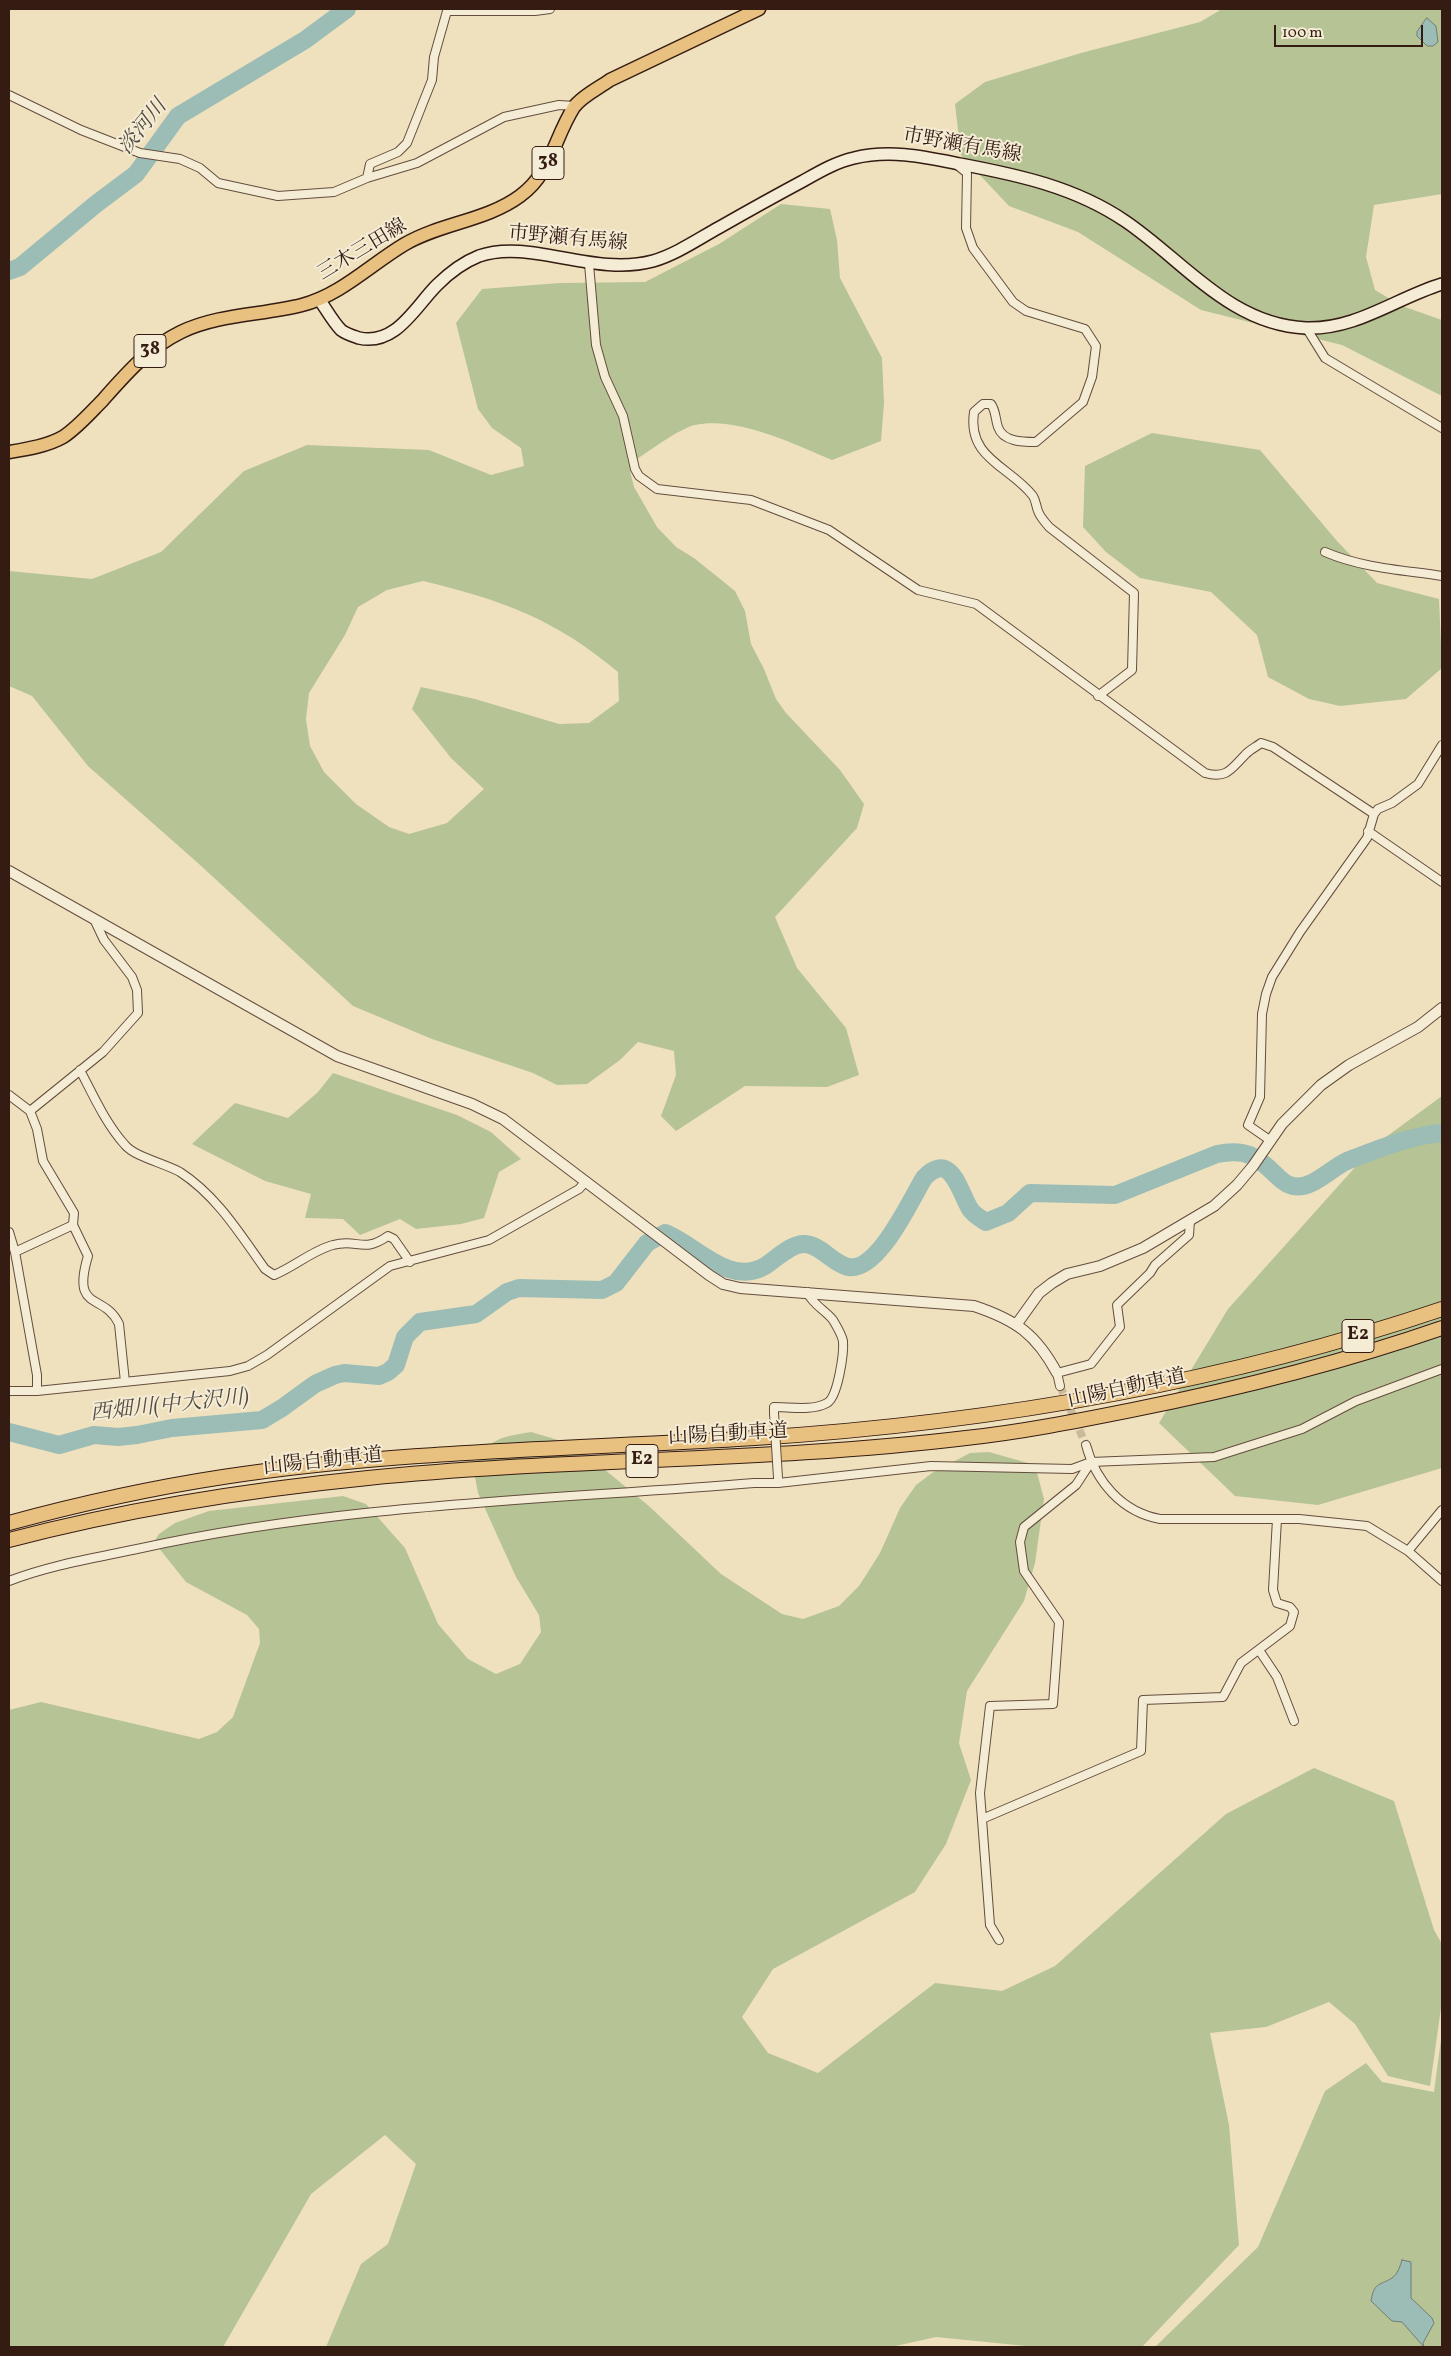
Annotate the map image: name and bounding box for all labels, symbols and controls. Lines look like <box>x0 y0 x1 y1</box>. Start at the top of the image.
scale bar <box>1276 15 1425 47</box>
text: 100 m <box>1282 23 1322 44</box>
water label: 淡河川 <box>114 96 174 160</box>
street label: 市野瀬有馬線 <box>901 125 1023 169</box>
road number: 38 <box>532 146 564 180</box>
street label: 三木三田線 <box>314 215 412 287</box>
street label: 市野瀬有馬線 <box>507 223 629 257</box>
road number: 38 <box>134 334 166 368</box>
road number: E2 <box>1342 1320 1374 1352</box>
street label: 山陽自動車道 <box>1066 1366 1188 1414</box>
water label: 西畑川(中大沢川) <box>89 1386 251 1428</box>
street label: 山陽自動車道 <box>667 1421 789 1451</box>
road number: E2 <box>626 1444 658 1478</box>
street label: 山陽自動車道 <box>262 1445 384 1481</box>

